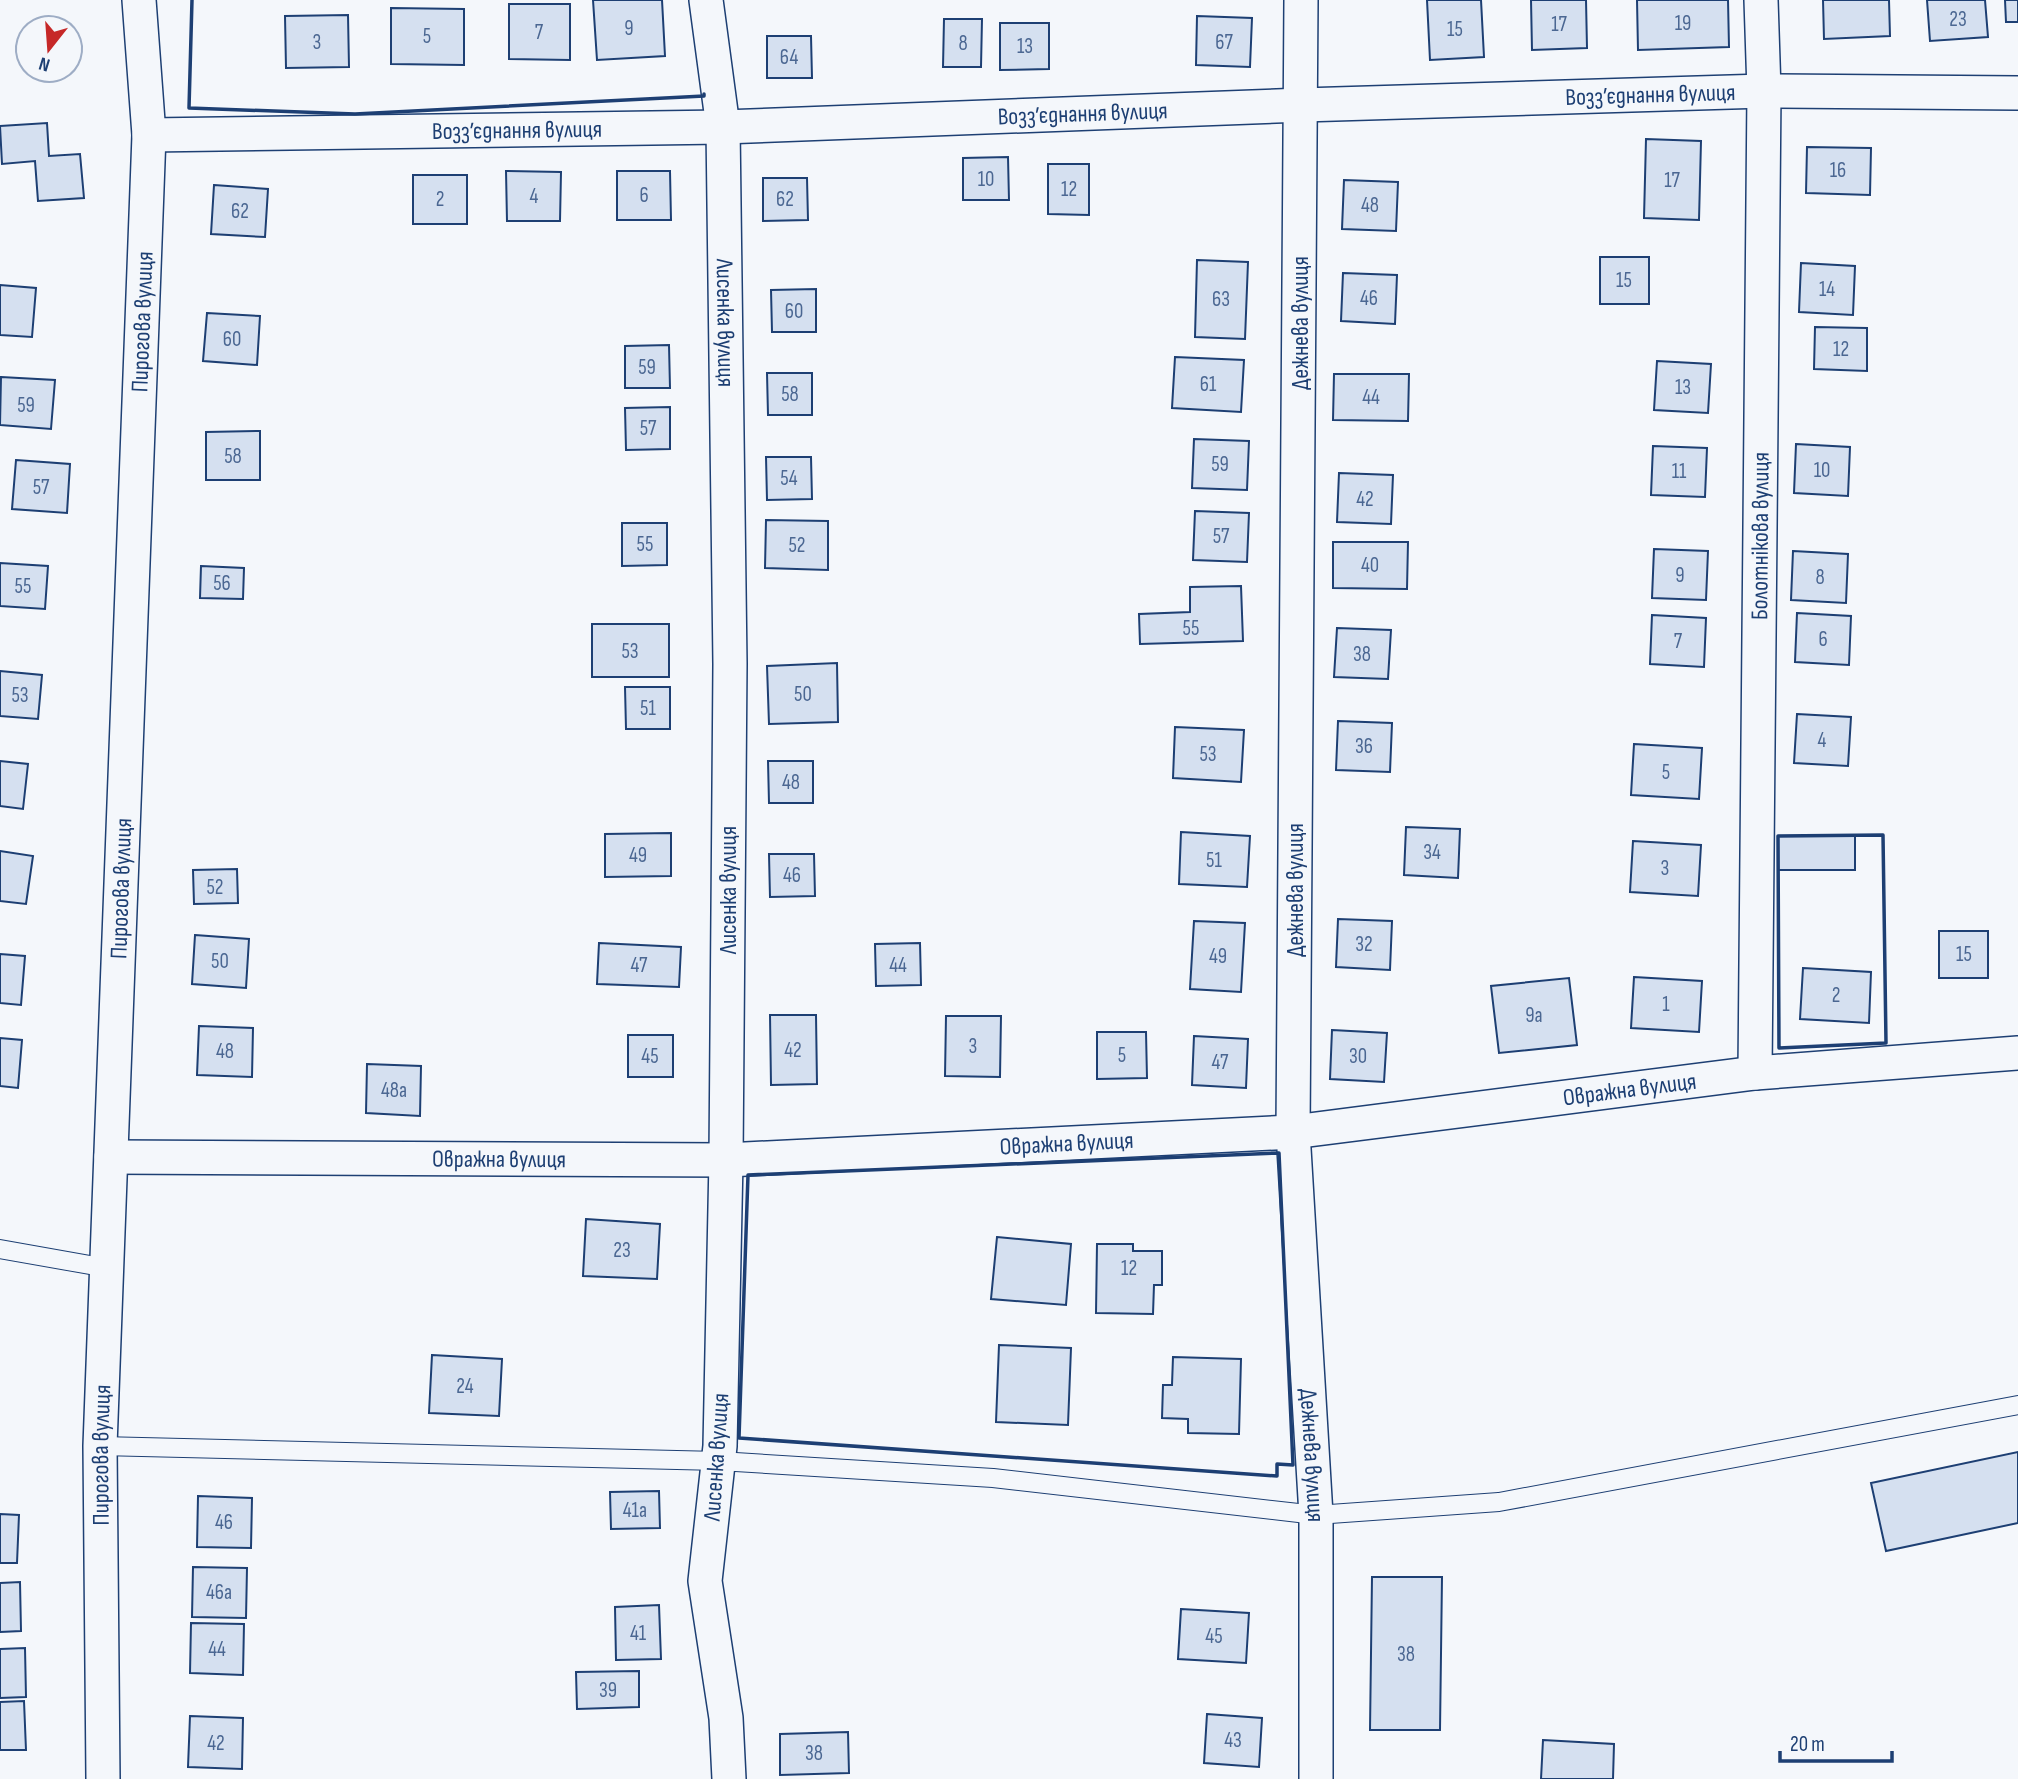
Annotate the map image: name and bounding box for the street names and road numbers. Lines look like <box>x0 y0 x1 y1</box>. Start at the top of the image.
street label: Возз’єднання вулиця <box>1565 78 1736 112</box>
street label: Возз’єднання вулиця <box>997 96 1168 132</box>
street label: Возз’єднання вулиця <box>432 115 602 146</box>
street label: Пирогова вулиця <box>125 251 160 393</box>
street label: Дежнева вулиця <box>1286 256 1315 390</box>
street label: Лисенка вулиця <box>710 257 740 387</box>
street label: Болотнікова вулиця <box>1745 452 1776 620</box>
street label: Пирогова вулиця <box>104 817 138 959</box>
street label: Дежнева вулиця <box>1281 823 1310 957</box>
street label: Лисенка вулиця <box>714 826 743 955</box>
street label: Овражна вулиця <box>1561 1067 1698 1112</box>
street label: Овражна вулиця <box>999 1126 1134 1161</box>
street label: Овражна вулиця <box>432 1145 566 1174</box>
street label: Пирогова вулиця <box>86 1384 117 1526</box>
street label: Дежнева вулиця <box>1293 1388 1330 1522</box>
street label: Лисенка вулиця <box>697 1392 735 1523</box>

